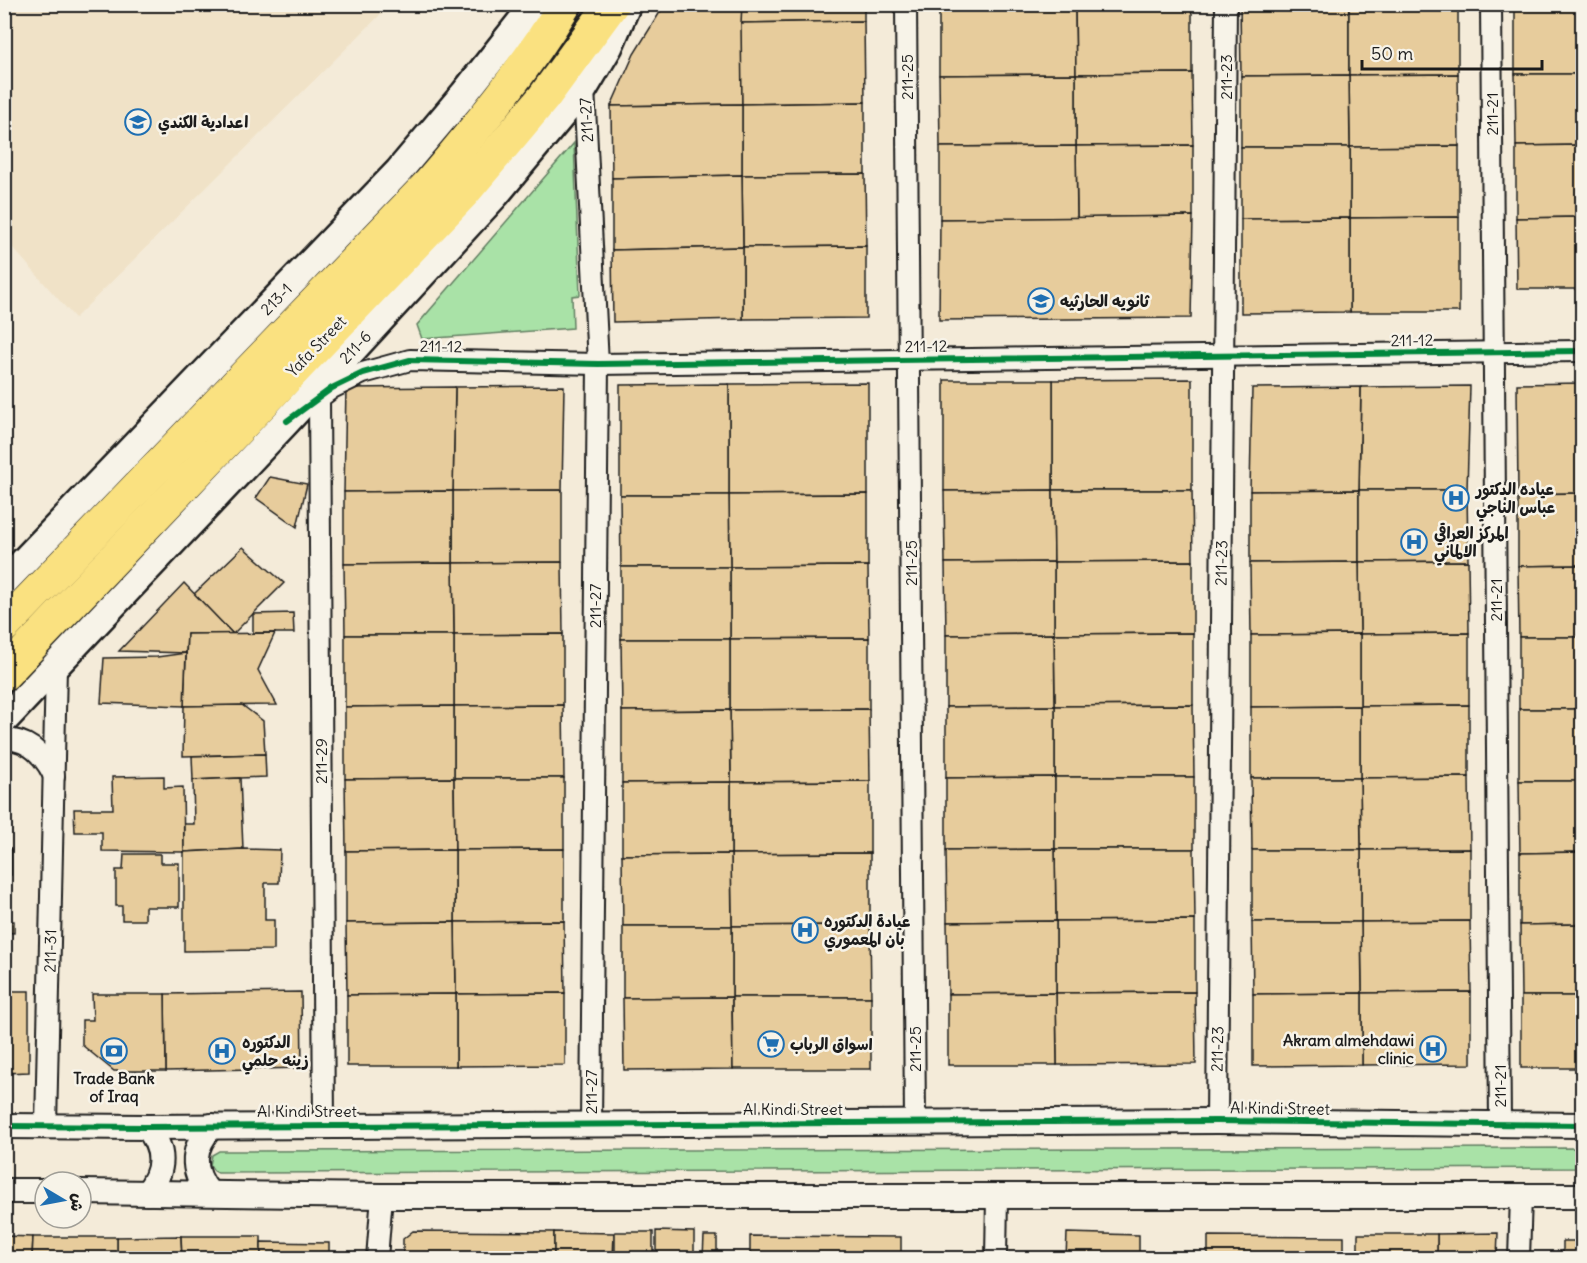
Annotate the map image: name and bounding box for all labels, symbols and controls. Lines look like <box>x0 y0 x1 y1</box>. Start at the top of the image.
scale bar <box>1362 33 1542 71</box>
text: 50 m <box>1371 42 1413 65</box>
street label: 211-25 <box>897 54 917 100</box>
street label: 211-23 <box>1216 54 1236 100</box>
street label: 211-21 <box>1482 93 1502 136</box>
street label: 211-27 <box>575 97 597 143</box>
school or university icon: اعدادية الكندي <box>123 107 153 137</box>
place label: اعدادية الكندي <box>158 112 248 135</box>
street label: 213-1 <box>256 279 296 319</box>
school or university icon: ثانويه الحارثيه <box>1026 286 1056 316</box>
place label: ثانويه الحارثيه <box>1060 291 1150 312</box>
street label: Yafa Street <box>282 311 351 381</box>
street label: 211-6 <box>335 326 375 368</box>
street label: 211-12 <box>1390 330 1434 350</box>
street label: 211-12 <box>419 336 463 356</box>
street label: 211-12 <box>904 336 948 356</box>
place label: عياده الدكتور عباس الناجي <box>1474 479 1556 522</box>
hospital icon: عياده الدكتور عباس الناجي <box>1441 483 1471 513</box>
place label: المركز العراقي الالماني <box>1434 522 1509 566</box>
hospital icon: المركز العراقي الالماني <box>1399 527 1429 557</box>
street label: 211-25 <box>901 540 921 586</box>
street label: 211-23 <box>1211 540 1231 586</box>
street label: 211-21 <box>1486 579 1506 622</box>
street label: 211-27 <box>585 584 605 628</box>
street label: 211-29 <box>311 738 331 784</box>
place label: عيادة الدكتوره بان المعموري <box>824 911 911 952</box>
hospital icon: عيادة الدكتوره بان المعموري <box>790 915 820 945</box>
street label: 211-31 <box>40 929 60 973</box>
street label: 211-25 <box>905 1026 925 1072</box>
street label: 211-23 <box>1207 1026 1227 1072</box>
supermarket icon: اسواق الرباب <box>756 1029 786 1059</box>
place label: Akram almehdawi clinic <box>1283 1030 1414 1068</box>
place label: الدكتوره زينه حلمي <box>242 1032 309 1075</box>
place label: اسواق الرباب <box>790 1034 873 1055</box>
hospital icon: Akram almehdawi clinic <box>1418 1034 1448 1064</box>
bank icon: Trade Bank of Iraq <box>99 1036 129 1066</box>
hospital icon: الدكتوره زينه حلمي <box>207 1036 237 1066</box>
street label: 211-21 <box>1490 1065 1510 1108</box>
place label: Trade Bank of Iraq <box>73 1068 155 1107</box>
street label: 211-27 <box>581 1070 601 1114</box>
street label: Al Kindi Street <box>1230 1097 1331 1119</box>
street label: Al Kindi Street <box>743 1099 844 1119</box>
street label: Al Kindi Street <box>257 1101 358 1121</box>
north arrow <box>33 1170 93 1230</box>
text: ش <box>66 1192 89 1213</box>

